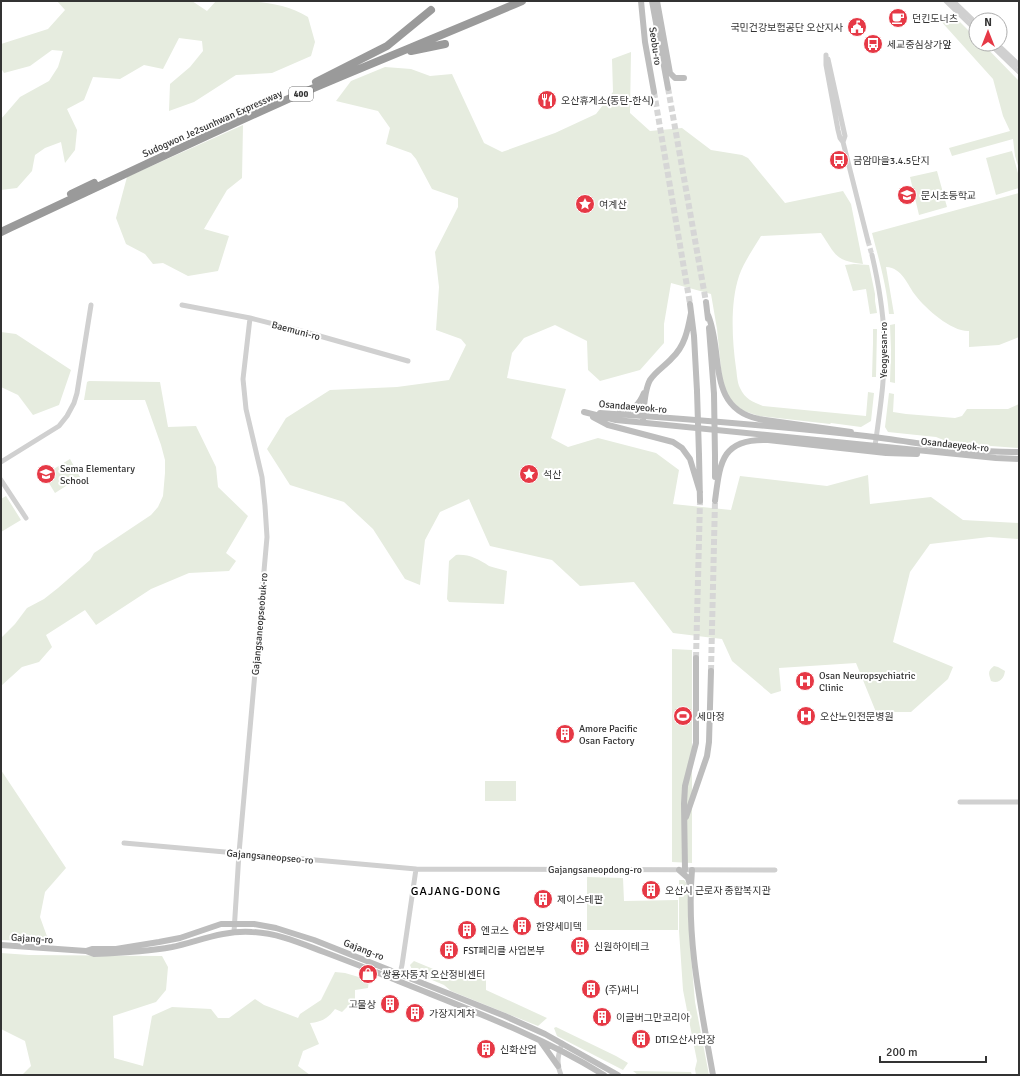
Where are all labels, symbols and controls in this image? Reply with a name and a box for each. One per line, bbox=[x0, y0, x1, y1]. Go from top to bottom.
cafe icon: 던킨도너츠 bbox=[887, 7, 909, 29]
north arrow bbox=[968, 12, 1008, 52]
place label: 던킨도너츠 bbox=[912, 13, 958, 25]
public building icon: 국민건강보험공단 오산지사 bbox=[846, 16, 868, 38]
text: N bbox=[984, 16, 992, 29]
place label: 국민건강보험공단 오산지사 bbox=[730, 22, 844, 34]
street label: Seobu-ro bbox=[646, 26, 664, 66]
bus stop icon: 세교중심상가앞 bbox=[862, 33, 884, 55]
place label: 세교중심상가앞 bbox=[887, 39, 951, 51]
street label: Sudogwon Je2sunhwan Expressway bbox=[141, 87, 284, 160]
road number: 400 bbox=[289, 87, 313, 101]
restaurant icon: 오산휴게소(동탄-한식) bbox=[536, 89, 558, 111]
place label: 오산휴게소(동탄-한식) bbox=[561, 95, 654, 107]
bus stop icon: 금암마을3.4.5단지 bbox=[828, 149, 850, 171]
place label: 금암마을3.4.5단지 bbox=[853, 155, 930, 167]
school or university icon: 문시초등학교 bbox=[896, 184, 918, 206]
place label: 문시초등학교 bbox=[921, 190, 976, 202]
place icon: 여계산 bbox=[574, 193, 596, 215]
place label: 여계산 bbox=[599, 199, 627, 211]
street label: Baemuni-ro bbox=[270, 319, 321, 343]
street label: Yeogyesan-ro bbox=[878, 322, 890, 378]
street label: Osandaeyeok-ro bbox=[598, 398, 668, 416]
street label: Osandaeyeok-ro bbox=[920, 435, 990, 455]
school or university icon: Sema Elementary School bbox=[35, 463, 57, 485]
place label: Sema Elementary School bbox=[60, 463, 135, 487]
place icon: 석산 bbox=[518, 463, 540, 485]
place label: 석산 bbox=[543, 469, 561, 481]
street label: Gajangsaneopseobuk-ro bbox=[250, 572, 270, 676]
hospital icon: Osan Neuropsychiatric Clinic bbox=[794, 670, 816, 692]
place label: Osan Neuropsychiatric Clinic bbox=[819, 670, 916, 694]
sports icon: 세마정 bbox=[672, 705, 694, 727]
hospital icon: 오산노인전문병원 bbox=[795, 705, 817, 727]
place label: 세마정 bbox=[697, 711, 725, 723]
place label: 오산노인전문병원 bbox=[820, 711, 894, 723]
building icon: Amore Pacific Osan Factory bbox=[554, 723, 576, 745]
place label: Amore Pacific Osan Factory bbox=[579, 723, 638, 747]
street label: Gajangsaneopseo-ro bbox=[226, 847, 314, 867]
street label: Gajangsaneopdong-ro bbox=[548, 864, 642, 876]
building icon: 오산시 근로자 종합복지관 bbox=[640, 879, 662, 901]
district label: GAJANG-DONG bbox=[411, 884, 501, 899]
place label: 오산시 근로자 종합복지관 bbox=[665, 885, 771, 897]
building icon: 제이스테판 bbox=[532, 888, 554, 910]
place label: 제이스테판 bbox=[557, 894, 604, 906]
building icon: 한양세미텍 bbox=[511, 915, 533, 937]
building icon: 엔코스 bbox=[456, 919, 478, 941]
place label: 한양세미텍 bbox=[536, 921, 582, 933]
place label: 엔코스 bbox=[481, 925, 509, 937]
street label: Gajang-ro bbox=[10, 932, 53, 946]
building icon: 신원하이테크 bbox=[569, 935, 591, 957]
street label: Gajang-ro bbox=[342, 937, 386, 963]
building icon: FST페리클 사업본부 bbox=[438, 939, 460, 961]
place label: 신원하이테크 bbox=[594, 941, 649, 953]
place label: FST페리클 사업본부 bbox=[463, 945, 545, 957]
shop icon: 쌍용자동차 오산정비센터 bbox=[357, 963, 379, 985]
place label: 쌍용자동차 오산정비센터 bbox=[382, 969, 485, 981]
building icon: (주)써니 bbox=[580, 978, 602, 1000]
place label: (주)써니 bbox=[605, 984, 639, 996]
building icon: 고물상 bbox=[379, 993, 401, 1015]
place label: 고물상 bbox=[348, 999, 376, 1011]
building icon: 가장지게차 bbox=[404, 1002, 426, 1024]
building icon: 이글버그만코리아 bbox=[591, 1006, 613, 1028]
place label: 가장지게차 bbox=[429, 1008, 476, 1020]
place label: 이글버그만코리아 bbox=[616, 1012, 690, 1024]
building icon: DTI오산사업장 bbox=[630, 1028, 652, 1050]
place label: DTI오산사업장 bbox=[655, 1034, 715, 1046]
building icon: 신화산업 bbox=[475, 1038, 497, 1060]
scale bar bbox=[880, 1038, 986, 1064]
place label: 신화산업 bbox=[500, 1044, 537, 1056]
text: 200 m bbox=[886, 1045, 918, 1060]

